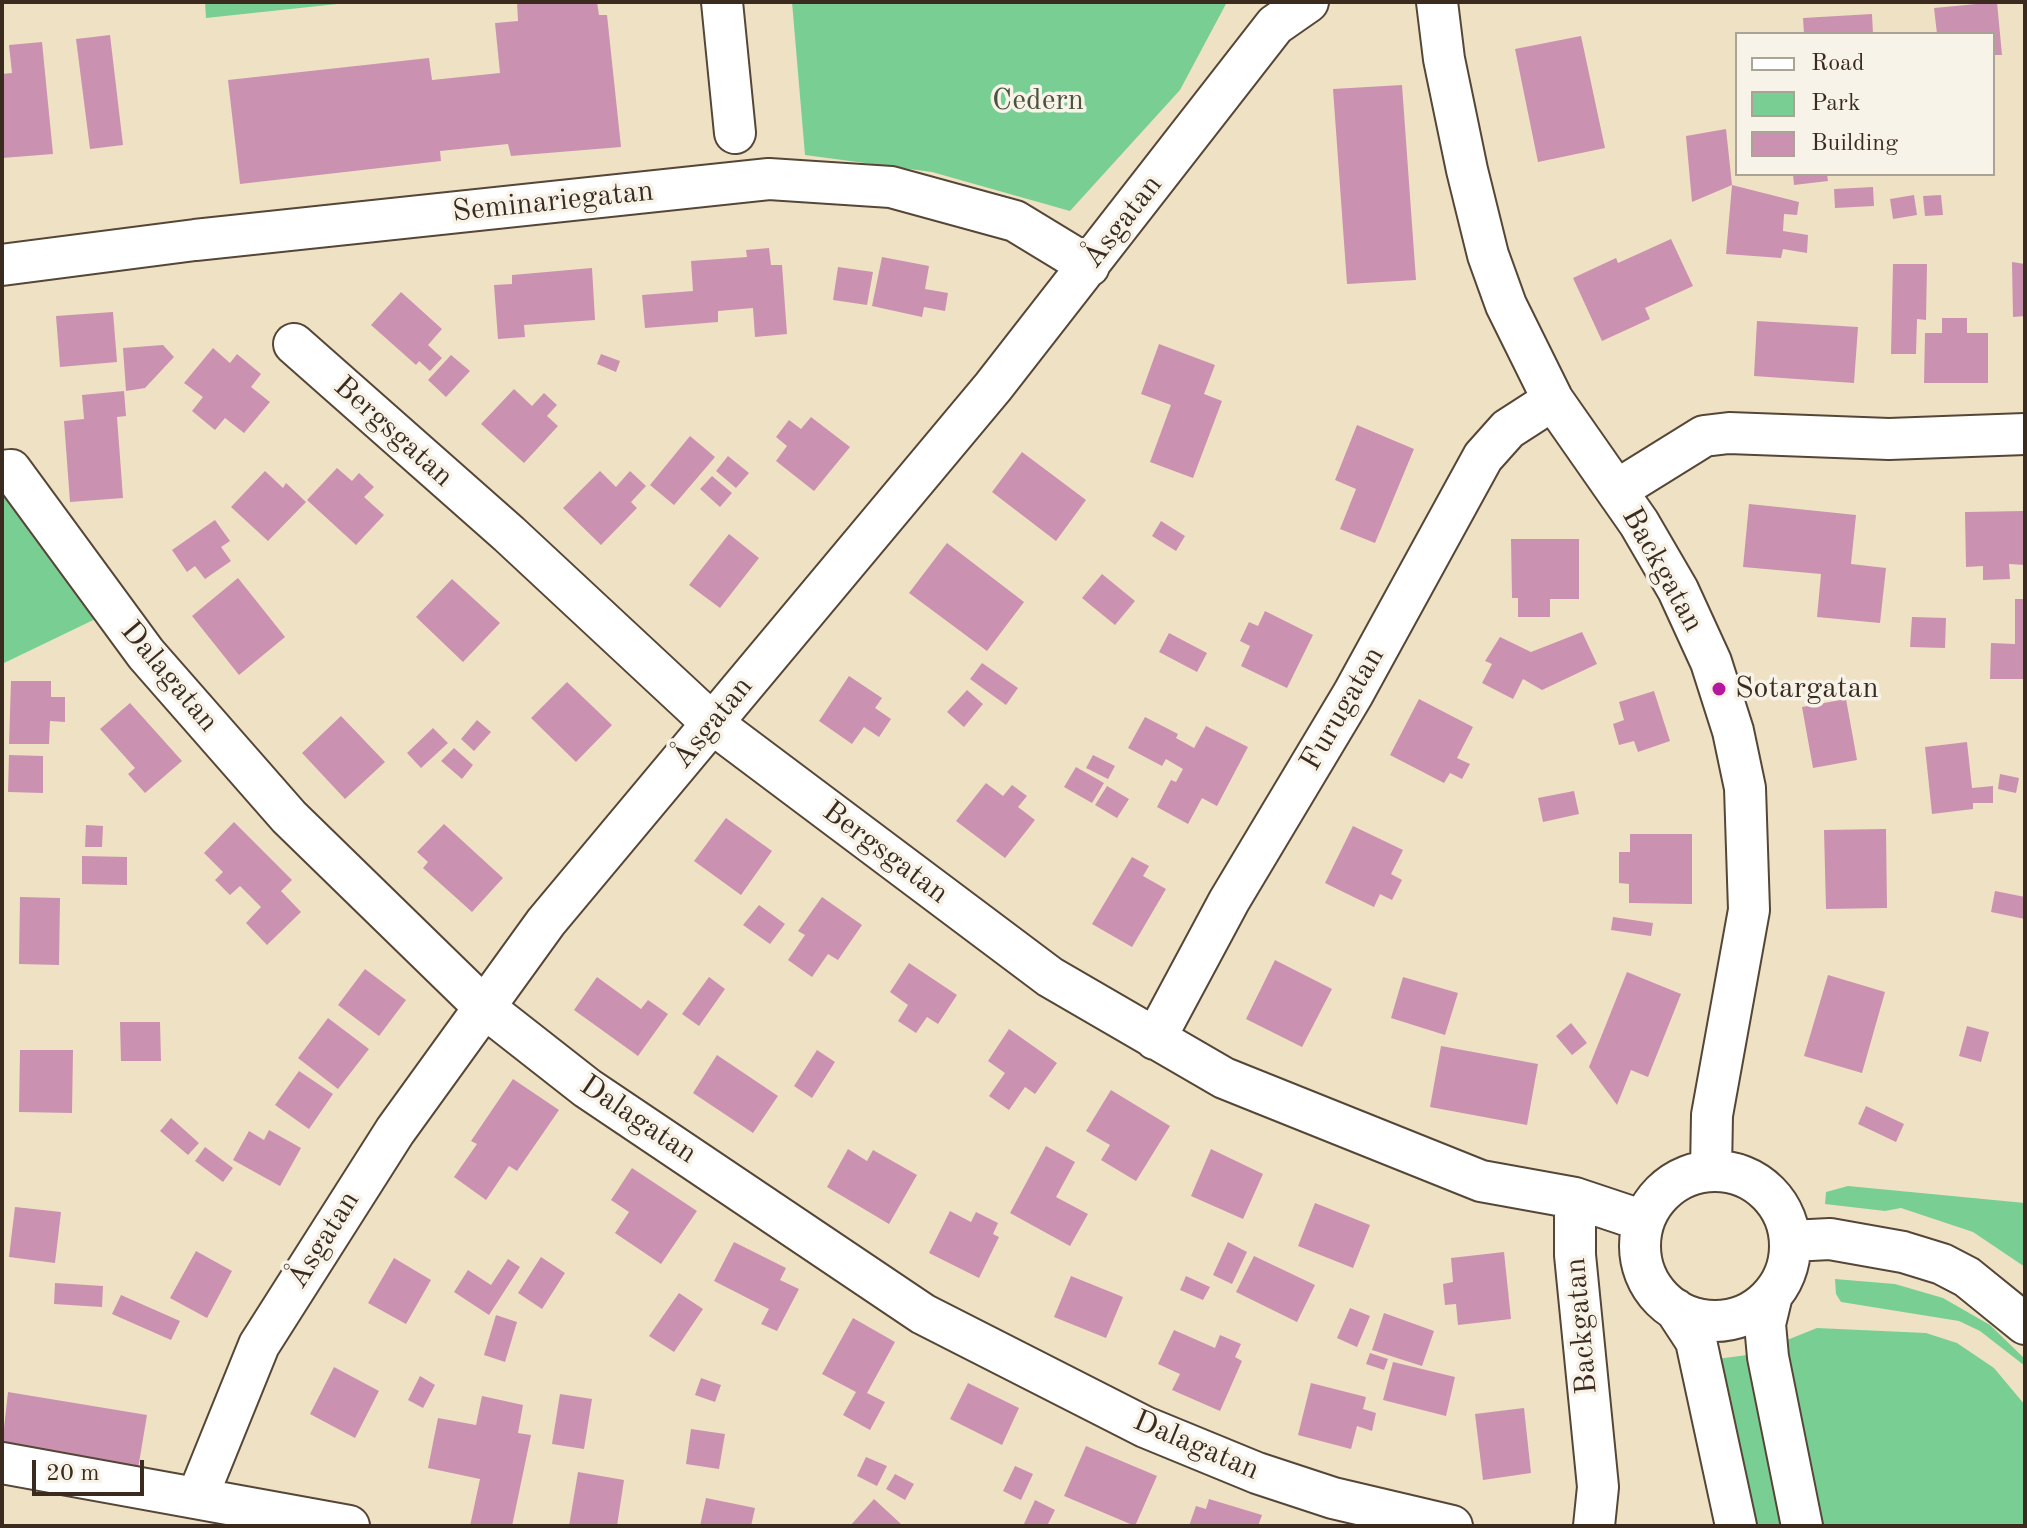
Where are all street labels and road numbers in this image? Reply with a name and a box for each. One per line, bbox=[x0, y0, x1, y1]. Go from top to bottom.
street label: Åsgatan bbox=[1075, 168, 1171, 276]
street label: Seminariegatan bbox=[451, 174, 655, 230]
street label: Bergsgatan bbox=[326, 369, 460, 495]
street label: Backgatan bbox=[1613, 501, 1711, 639]
street label: Dalagatan bbox=[112, 614, 226, 740]
street label: Furugatan bbox=[1293, 641, 1393, 777]
street label: Åsgatan bbox=[665, 670, 761, 776]
street label: Bergsgatan bbox=[815, 794, 955, 912]
street label: Dalagatan bbox=[573, 1068, 703, 1172]
street label: Åsgatan bbox=[280, 1184, 368, 1296]
street label: Backgatan bbox=[1558, 1256, 1606, 1396]
street label: Dalagatan bbox=[1127, 1403, 1265, 1489]

